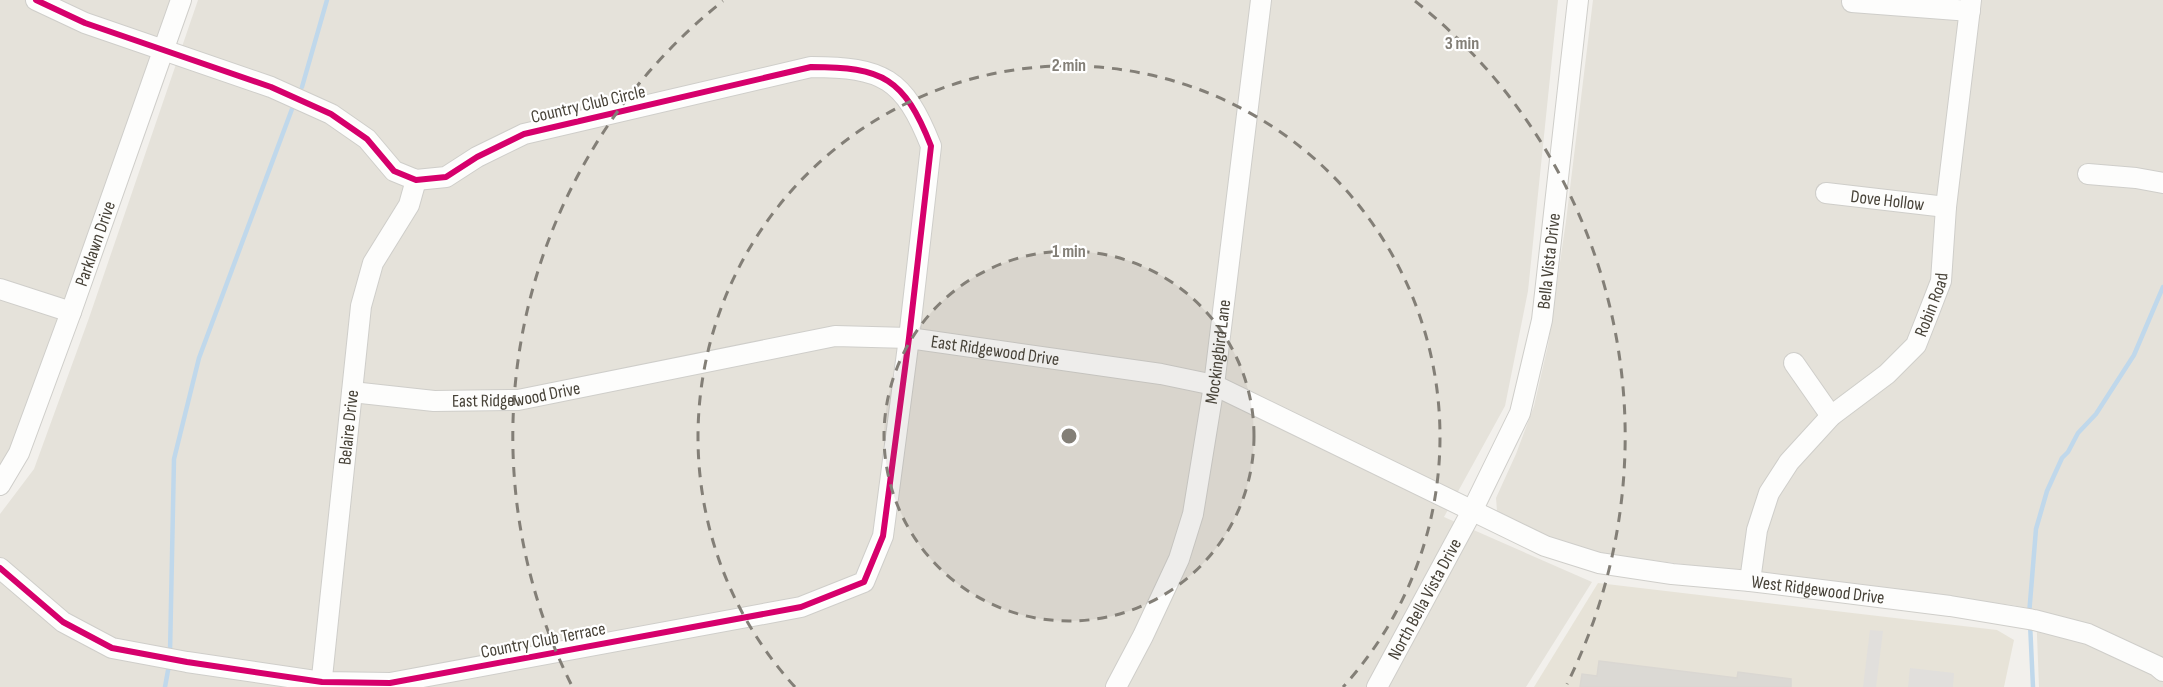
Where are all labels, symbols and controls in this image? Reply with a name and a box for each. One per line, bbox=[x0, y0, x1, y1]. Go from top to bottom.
text: 3 min bbox=[1445, 33, 1479, 54]
text: 2 min bbox=[1052, 55, 1086, 76]
street label: Country Club Circle bbox=[529, 81, 647, 128]
street label: Dove Hollow bbox=[1850, 186, 1925, 215]
street label: Parklawn Drive bbox=[71, 198, 120, 289]
street label: Bella Vista Drive bbox=[1533, 212, 1565, 310]
text: 1 min bbox=[1052, 241, 1086, 262]
street label: Robin Road bbox=[1910, 272, 1953, 340]
street label: Mockingbird Lane bbox=[1201, 298, 1235, 406]
street label: East Ridgewood Drive bbox=[930, 331, 1061, 370]
street label: East Ridgewood Drive bbox=[452, 378, 582, 412]
street label: Belaire Drive bbox=[334, 389, 363, 466]
centre of rings bbox=[1059, 426, 1079, 446]
street label: North Bella Vista Drive bbox=[1384, 535, 1466, 663]
street label: West Ridgewood Drive bbox=[1750, 571, 1886, 609]
street label: Country Club Terrace bbox=[479, 618, 607, 663]

